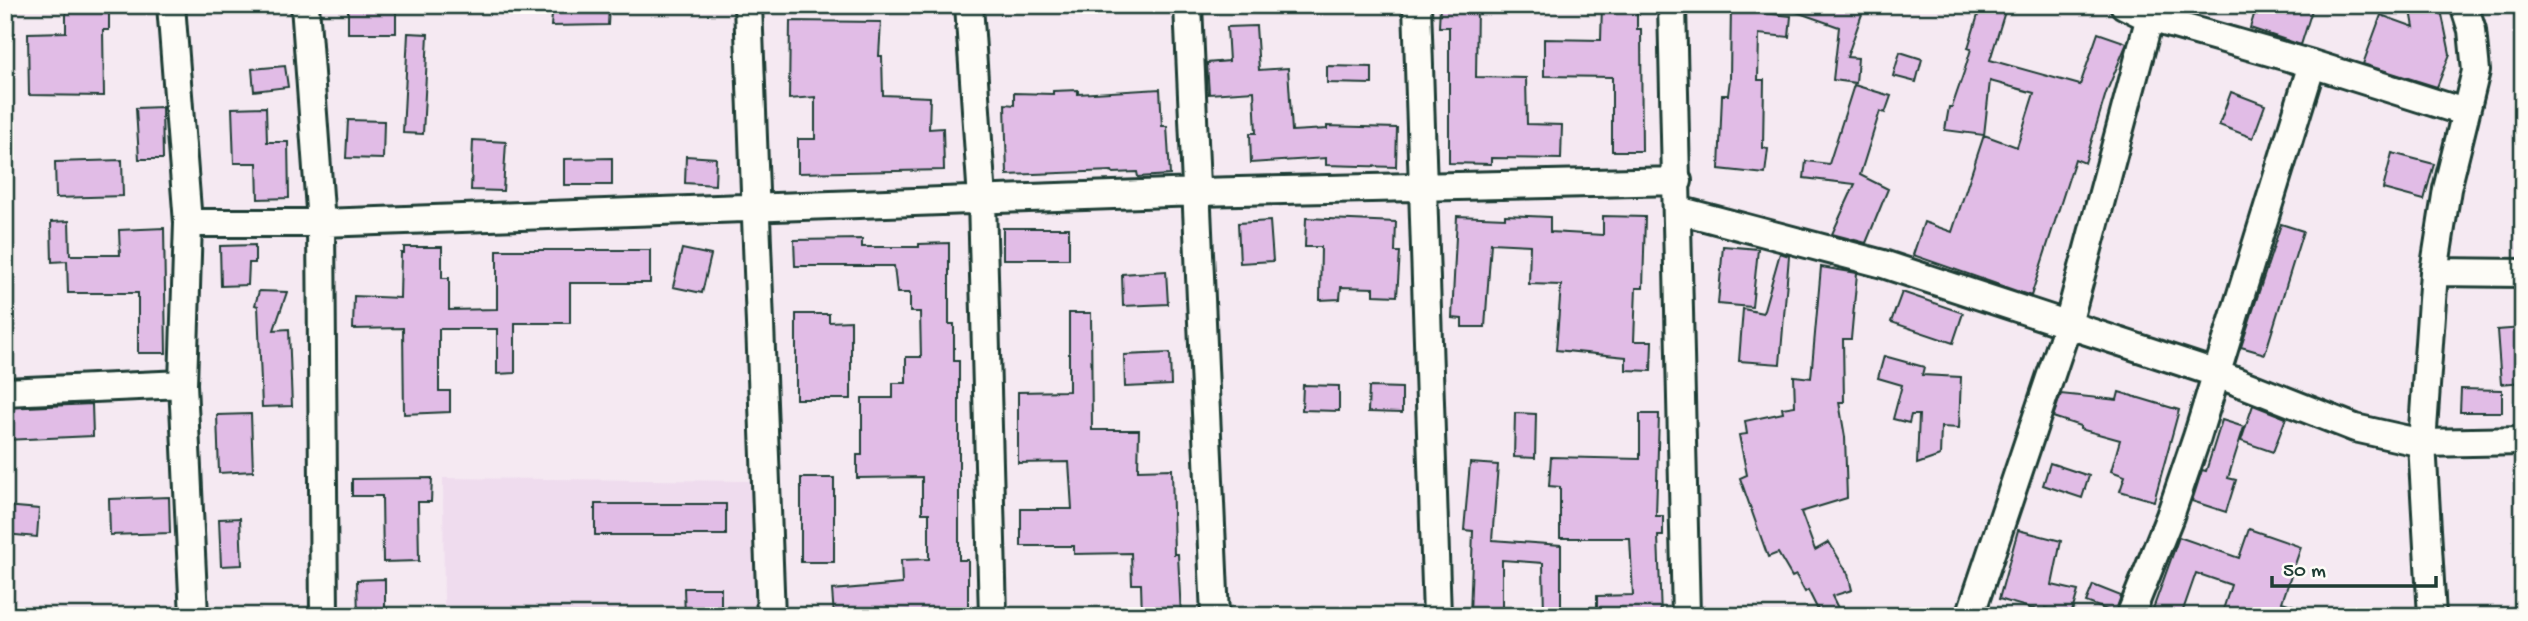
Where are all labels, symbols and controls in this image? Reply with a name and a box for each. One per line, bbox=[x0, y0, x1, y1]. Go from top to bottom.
scale bar bbox=[2272, 544, 2437, 588]
text: 50 m bbox=[2283, 560, 2326, 585]

